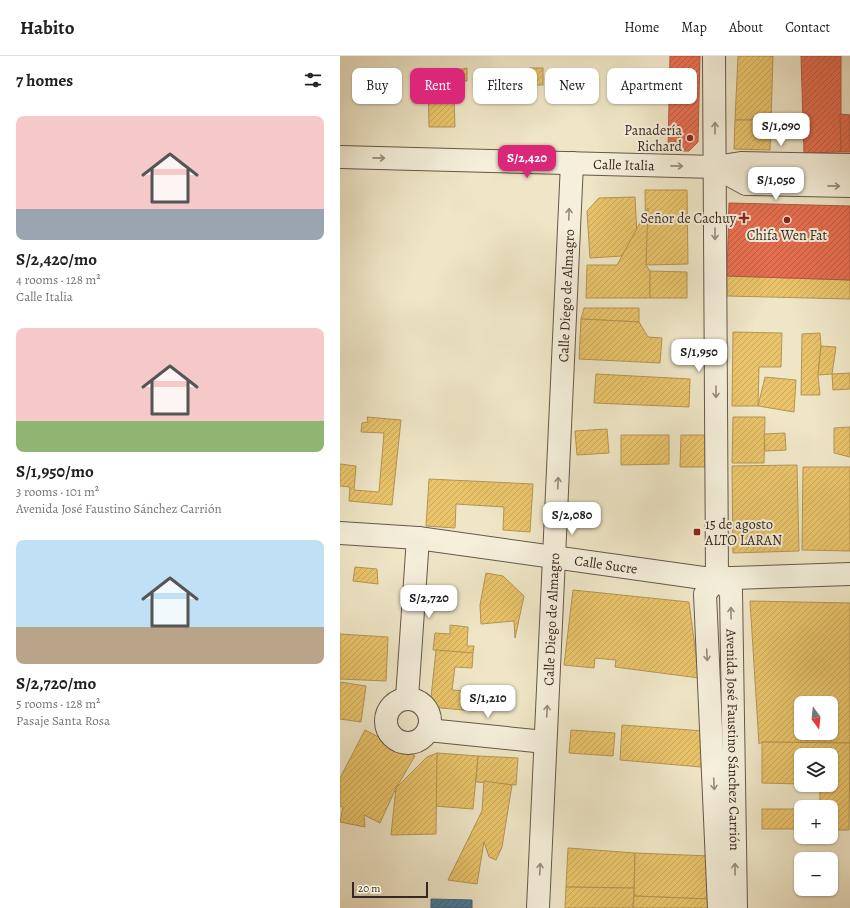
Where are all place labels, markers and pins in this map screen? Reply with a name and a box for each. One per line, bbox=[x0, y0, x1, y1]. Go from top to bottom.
pin: S/1,090 bbox=[744, 113, 818, 147]
place label: Panadería Richard bbox=[624, 121, 682, 156]
marker: Panadería Richard bbox=[685, 133, 695, 143]
pin: S/2,420 bbox=[490, 145, 564, 179]
pin: S/1,050 bbox=[739, 167, 813, 201]
place label: Señor de Cachuy bbox=[641, 209, 737, 228]
marker: Señor de Cachuy bbox=[739, 213, 749, 223]
marker: Chifa Wen Fat bbox=[782, 215, 792, 225]
place label: Chifa Wen Fat bbox=[747, 226, 828, 245]
pin: S/1,950 bbox=[662, 339, 736, 373]
pin: S/2,080 bbox=[535, 502, 609, 536]
place label: 15 de agosto ALTO LARAN bbox=[704, 515, 782, 550]
marker: 15 de agosto ALTO LARAN bbox=[692, 527, 702, 537]
pin: S/2,720 bbox=[392, 585, 466, 619]
pin: S/1,210 bbox=[451, 685, 525, 719]

